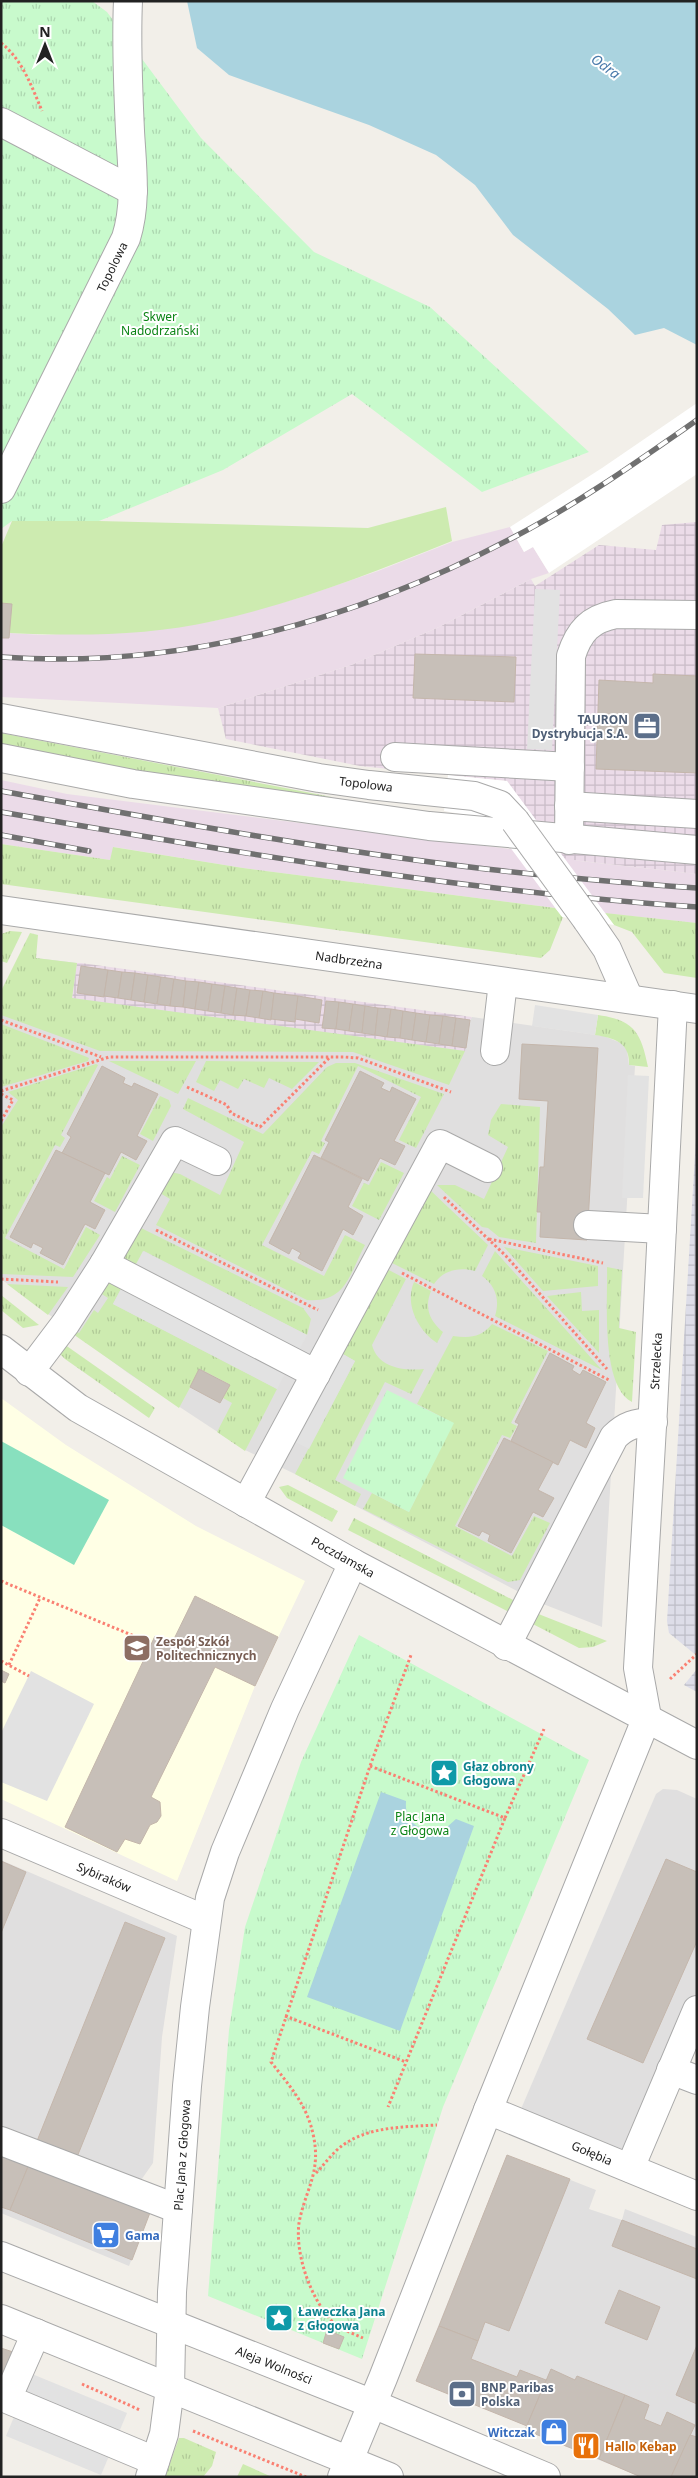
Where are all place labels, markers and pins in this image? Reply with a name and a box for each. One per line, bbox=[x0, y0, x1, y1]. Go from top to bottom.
place label: TAURON Dystrybucja S.A. bbox=[532, 711, 628, 742]
office icon: TAURON Dystrybucja S.A. bbox=[632, 711, 662, 741]
school or university icon: Zespół Szkół Politechnicznych bbox=[122, 1633, 152, 1663]
place label: Zespół Szkół Politechnicznych bbox=[156, 1633, 257, 1664]
place icon: Głaz obrony Głogowa bbox=[429, 1758, 459, 1788]
place label: Głaz obrony Głogowa bbox=[463, 1758, 534, 1789]
supermarket icon: Gama bbox=[91, 2220, 121, 2250]
place label: Gama bbox=[125, 2227, 160, 2244]
place icon: Ławeczka Jana z Głogowa bbox=[264, 2303, 294, 2333]
place label: Ławeczka Jana z Głogowa bbox=[298, 2303, 385, 2334]
bank icon: BNP Paribas Polska bbox=[447, 2379, 477, 2409]
place label: BNP Paribas Polska bbox=[481, 2379, 554, 2410]
shop icon: Witczak bbox=[539, 2417, 569, 2447]
place label: Witczak bbox=[488, 2424, 536, 2441]
restaurant icon: Hallo Kebap bbox=[571, 2431, 601, 2461]
place label: Hallo Kebap bbox=[605, 2438, 677, 2455]

